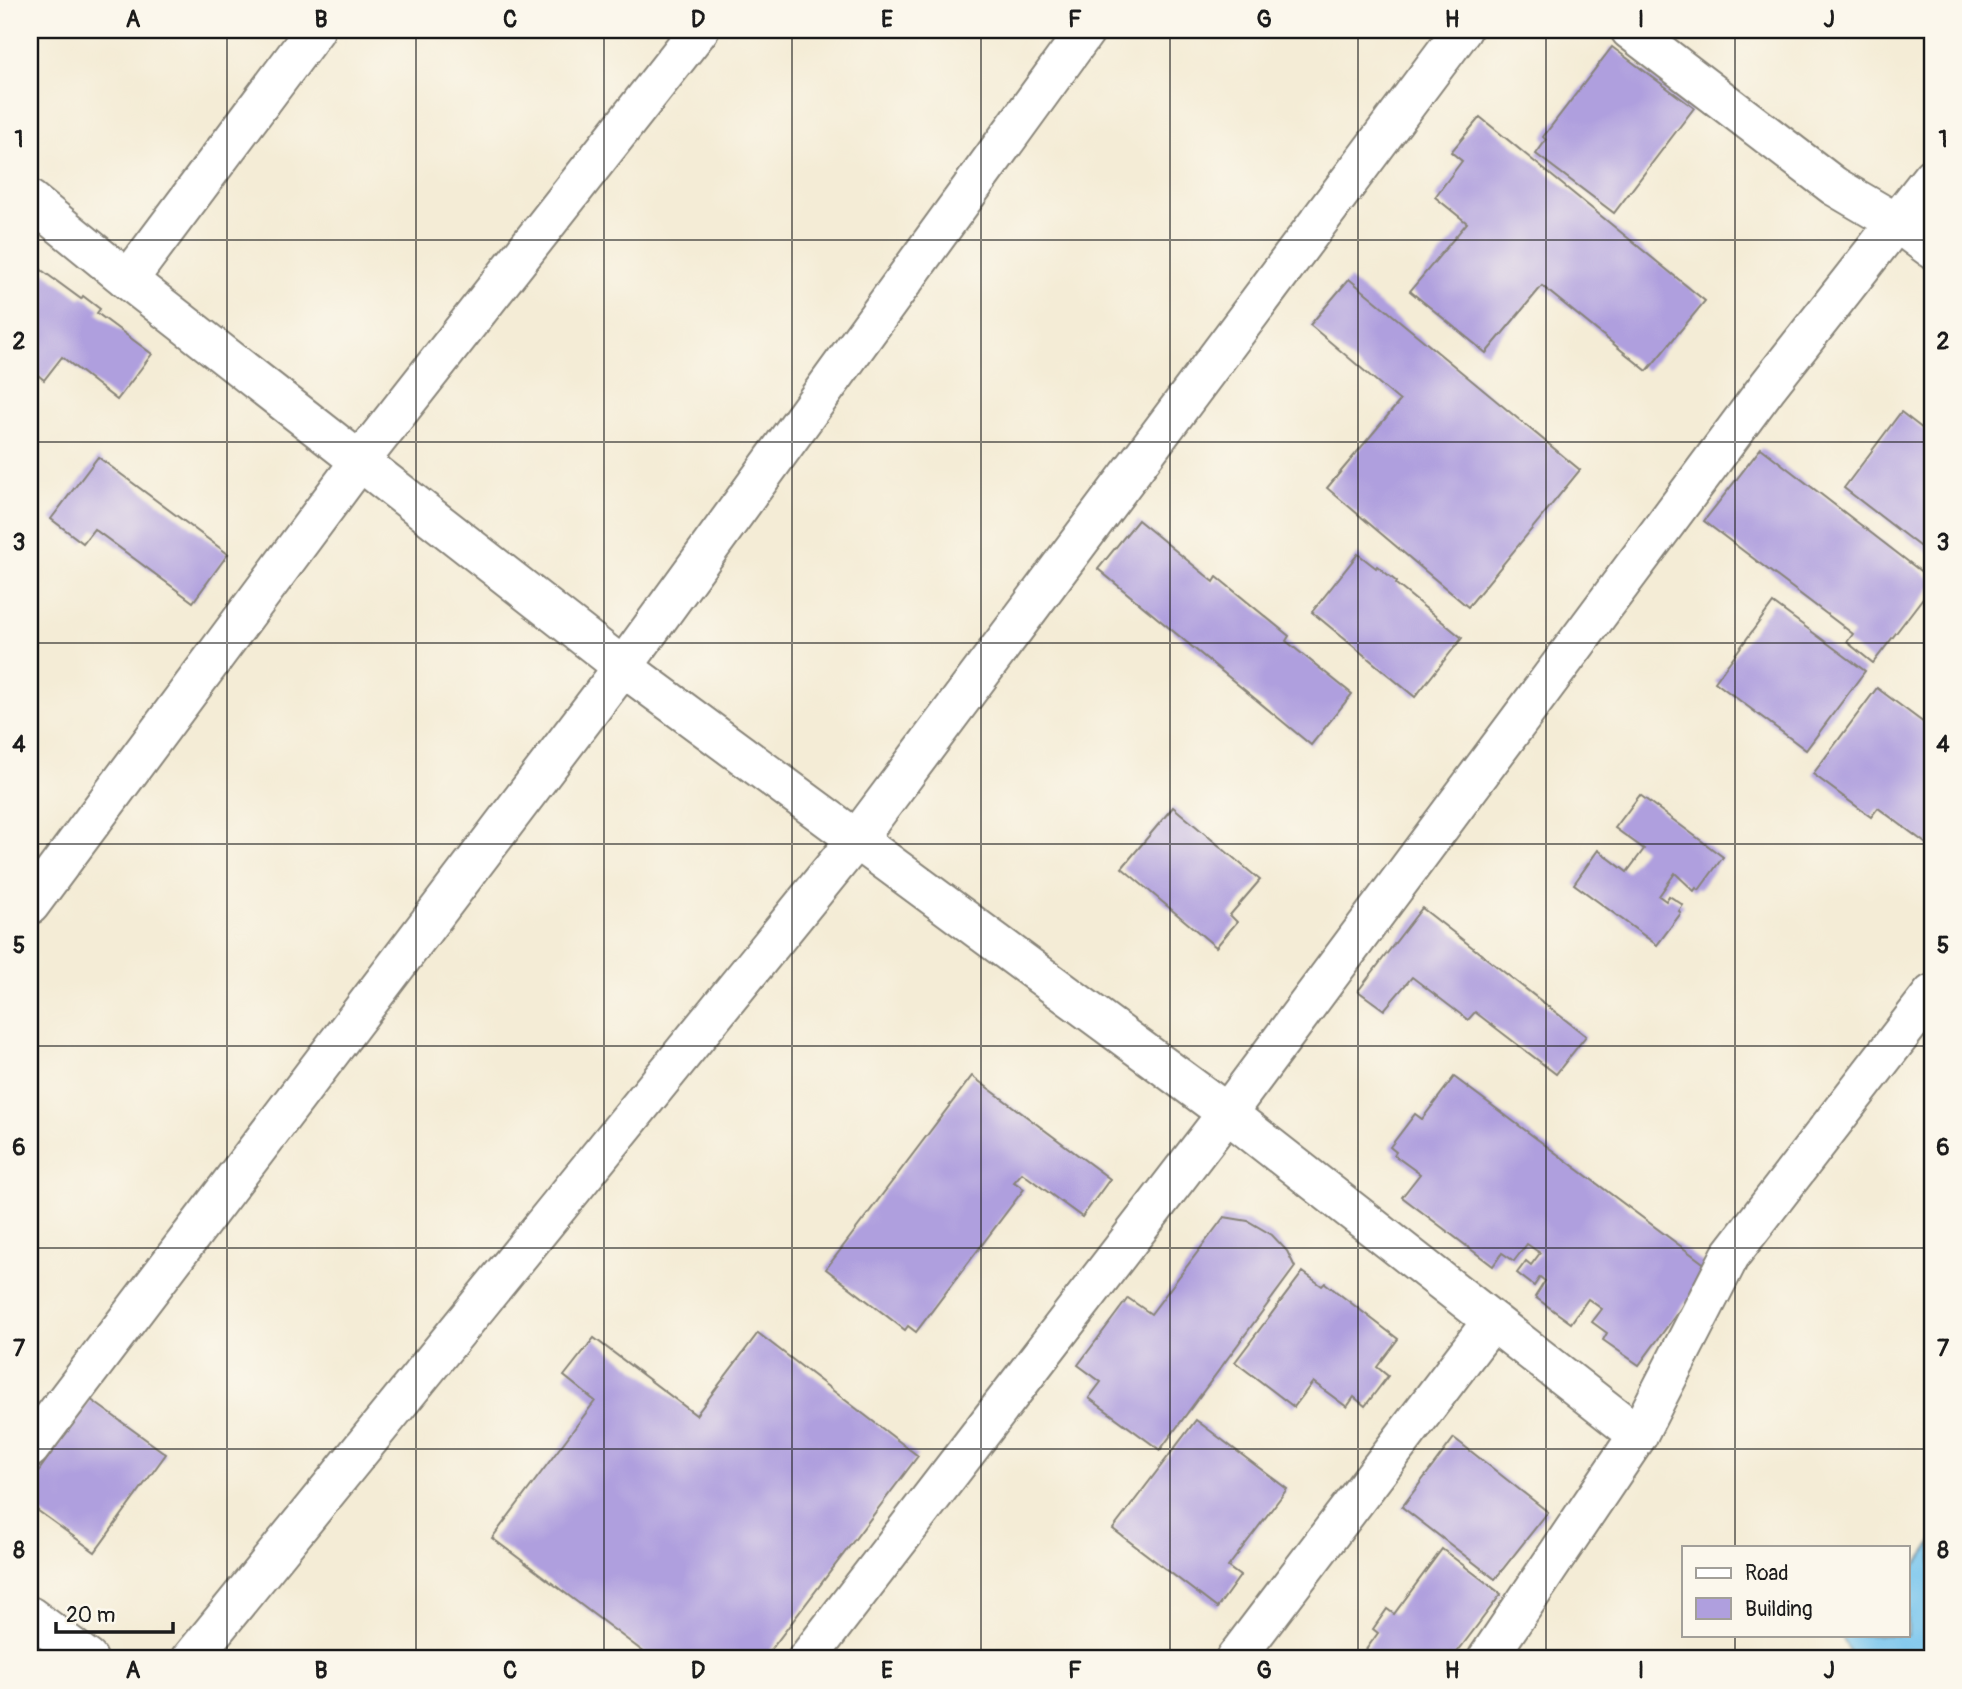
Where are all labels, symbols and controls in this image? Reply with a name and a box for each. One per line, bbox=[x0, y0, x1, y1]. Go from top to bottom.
text: A bbox=[126, 5, 141, 34]
text: B bbox=[314, 5, 328, 34]
text: C bbox=[503, 5, 517, 34]
text: D bbox=[691, 5, 705, 34]
text: E bbox=[881, 5, 893, 34]
text: F bbox=[1068, 5, 1082, 34]
text: G bbox=[1256, 5, 1272, 34]
text: H bbox=[1445, 5, 1459, 34]
text: I bbox=[1638, 5, 1644, 34]
text: J bbox=[1823, 5, 1835, 34]
text: 1 bbox=[15, 125, 24, 154]
text: 1 bbox=[1939, 125, 1948, 154]
text: 2 bbox=[13, 327, 26, 356]
text: 2 bbox=[1937, 327, 1950, 356]
text: 3 bbox=[13, 528, 25, 557]
text: 3 bbox=[1937, 528, 1949, 557]
text: 4 bbox=[12, 730, 26, 759]
text: 4 bbox=[1936, 730, 1950, 759]
text: 5 bbox=[13, 931, 25, 960]
text: 5 bbox=[1937, 931, 1949, 960]
text: 6 bbox=[12, 1133, 26, 1162]
text: 6 bbox=[1936, 1133, 1950, 1162]
text: 7 bbox=[13, 1334, 26, 1363]
text: 7 bbox=[1937, 1334, 1950, 1363]
text: 8 bbox=[13, 1536, 25, 1565]
text: 8 bbox=[1937, 1536, 1949, 1565]
legend bbox=[1682, 1546, 1910, 1636]
text: Road bbox=[1745, 1560, 1789, 1587]
scale bar bbox=[56, 1591, 173, 1635]
text: Building bbox=[1745, 1596, 1812, 1623]
text: 20 m bbox=[66, 1602, 115, 1629]
text: A bbox=[126, 1656, 141, 1685]
text: B bbox=[314, 1656, 328, 1685]
text: C bbox=[503, 1656, 517, 1685]
text: D bbox=[691, 1656, 705, 1685]
text: E bbox=[881, 1656, 893, 1685]
text: F bbox=[1068, 1656, 1082, 1685]
text: G bbox=[1256, 1656, 1272, 1685]
text: H bbox=[1445, 1656, 1459, 1685]
text: I bbox=[1638, 1656, 1644, 1685]
text: J bbox=[1823, 1656, 1835, 1685]

